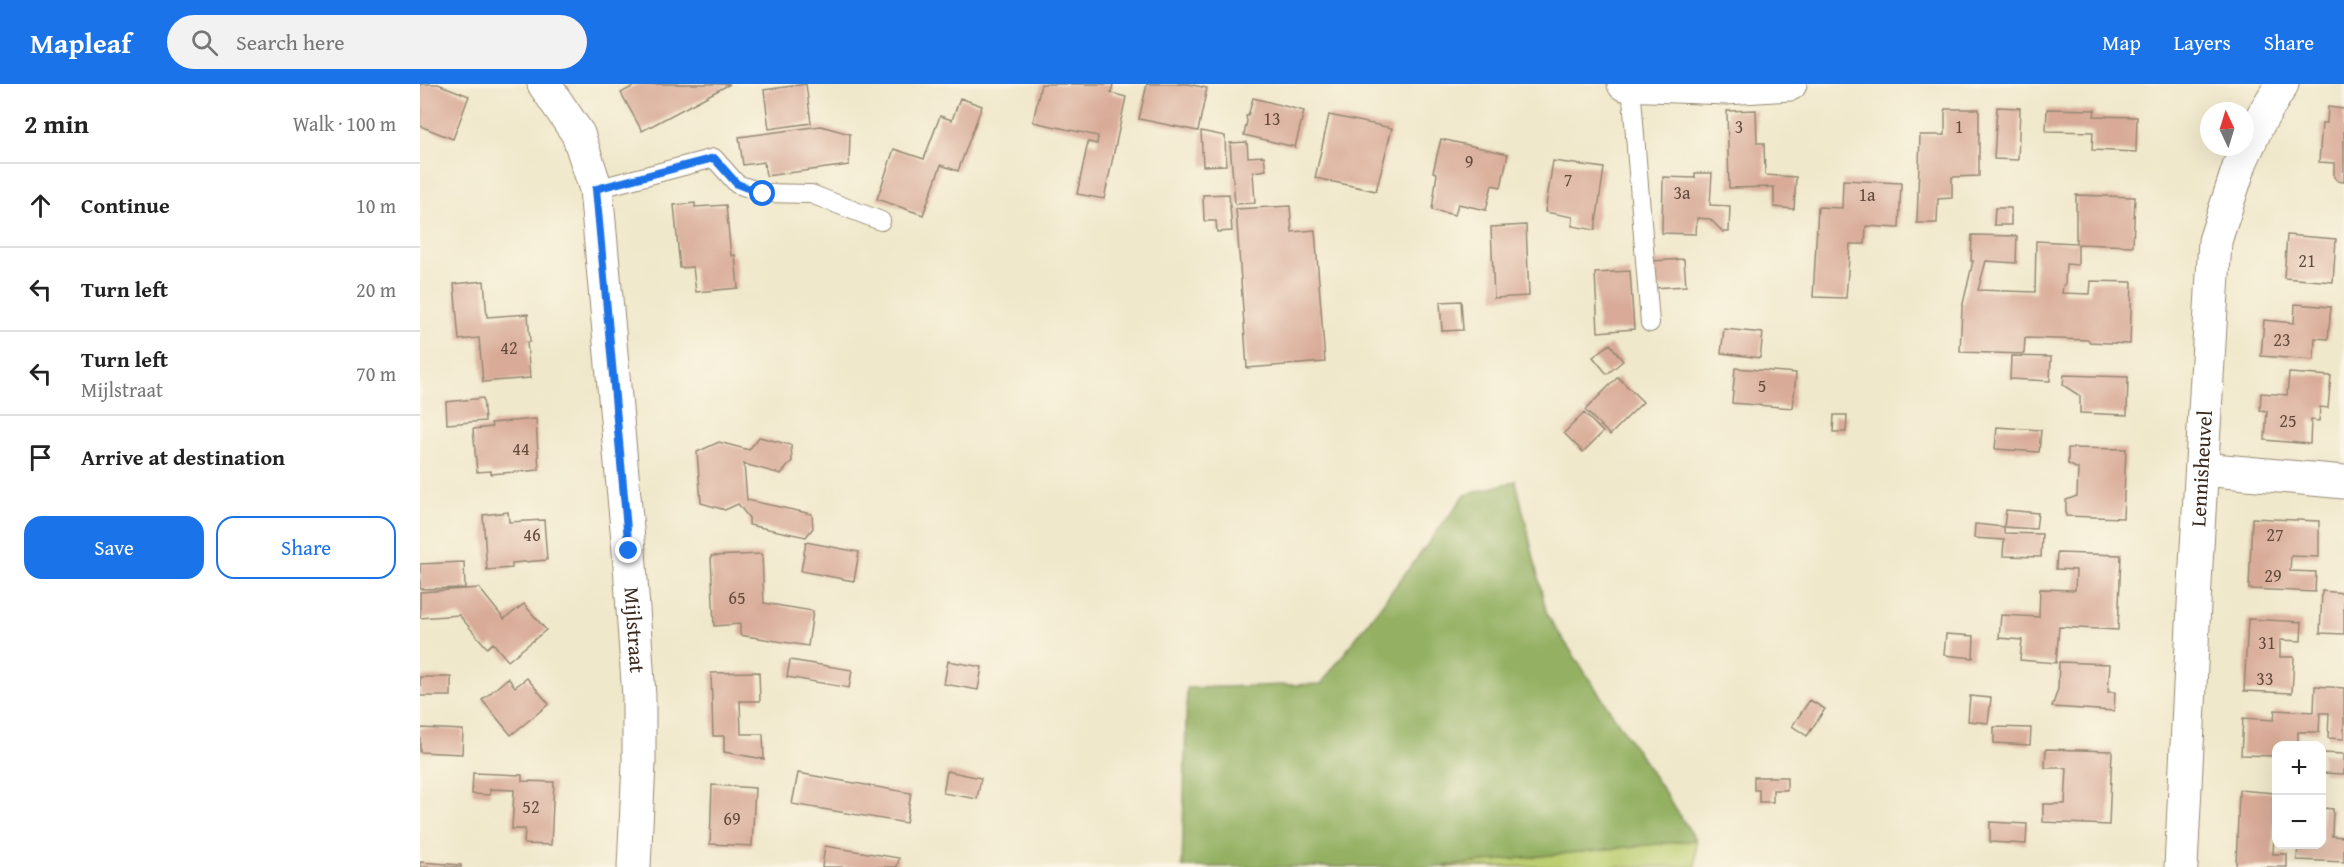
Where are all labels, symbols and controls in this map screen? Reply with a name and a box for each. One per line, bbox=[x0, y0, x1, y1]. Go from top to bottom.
search box bbox=[167, 15, 587, 69]
text: Mapleaf bbox=[30, 22, 131, 63]
icon: search bbox=[188, 26, 221, 59]
text: Search here bbox=[236, 26, 345, 58]
text: Map bbox=[2102, 27, 2141, 58]
text: Layers bbox=[2174, 27, 2231, 58]
text: Share bbox=[2264, 27, 2314, 58]
north arrow bbox=[2200, 102, 2254, 156]
text: 2 min bbox=[24, 104, 89, 143]
house number: 13 bbox=[1263, 105, 1281, 132]
text: Walk · 100 m bbox=[293, 109, 396, 138]
house number: 3 bbox=[1735, 113, 1743, 140]
house number: 1 bbox=[1955, 113, 1963, 140]
house number: 9 bbox=[1465, 148, 1473, 175]
house number: 7 bbox=[1564, 166, 1572, 193]
house number: 3a bbox=[1673, 179, 1691, 206]
route start bbox=[749, 180, 775, 206]
house number: 1a bbox=[1858, 181, 1876, 208]
icon: ahead bbox=[24, 189, 57, 222]
text: Continue bbox=[81, 189, 170, 221]
text: 10 m bbox=[356, 191, 396, 220]
house number: 21 bbox=[2298, 247, 2316, 274]
icon: left bbox=[24, 273, 57, 306]
text: Turn left bbox=[81, 273, 168, 305]
text: 20 m bbox=[356, 275, 396, 304]
house number: 23 bbox=[2273, 326, 2291, 353]
house number: 42 bbox=[500, 334, 518, 361]
text: Turn left bbox=[81, 343, 168, 375]
icon: left bbox=[24, 357, 57, 390]
text: 70 m bbox=[356, 359, 396, 388]
house number: 5 bbox=[1758, 372, 1766, 399]
text: Mijlstraat bbox=[81, 375, 163, 404]
house number: 25 bbox=[2279, 407, 2297, 434]
street label: Lennisheuvel bbox=[2182, 409, 2220, 528]
house number: 44 bbox=[512, 435, 530, 462]
icon: arrive bbox=[24, 441, 57, 474]
text: Arrive at destination bbox=[81, 441, 285, 473]
button: Save bbox=[24, 516, 204, 579]
button: Share bbox=[216, 516, 396, 579]
house number: 46 bbox=[523, 521, 541, 548]
house number: 27 bbox=[2266, 521, 2284, 548]
route end bbox=[615, 537, 641, 563]
house number: 29 bbox=[2264, 562, 2282, 589]
house number: 65 bbox=[728, 584, 746, 611]
street label: Mijlstraat bbox=[616, 586, 653, 675]
house number: 31 bbox=[2258, 629, 2276, 656]
house number: 33 bbox=[2256, 665, 2274, 692]
map controls bbox=[2272, 741, 2326, 849]
button: + bbox=[2272, 741, 2326, 795]
house number: 52 bbox=[522, 793, 540, 820]
button: − bbox=[2272, 795, 2326, 849]
house number: 69 bbox=[723, 805, 741, 832]

